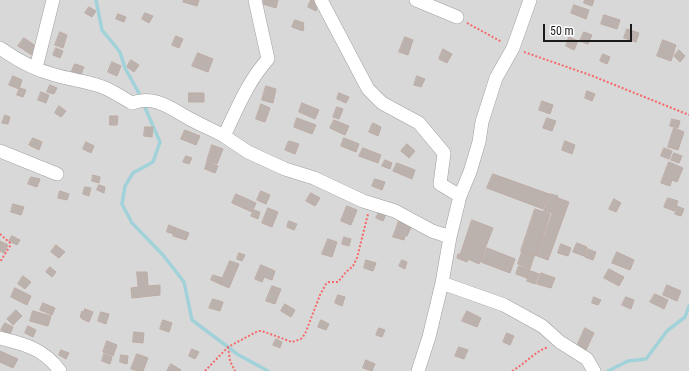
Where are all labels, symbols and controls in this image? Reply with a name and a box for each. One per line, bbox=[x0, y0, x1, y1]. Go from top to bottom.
scale bar bbox=[545, 16, 634, 42]
text: 50 m bbox=[550, 24, 574, 38]

